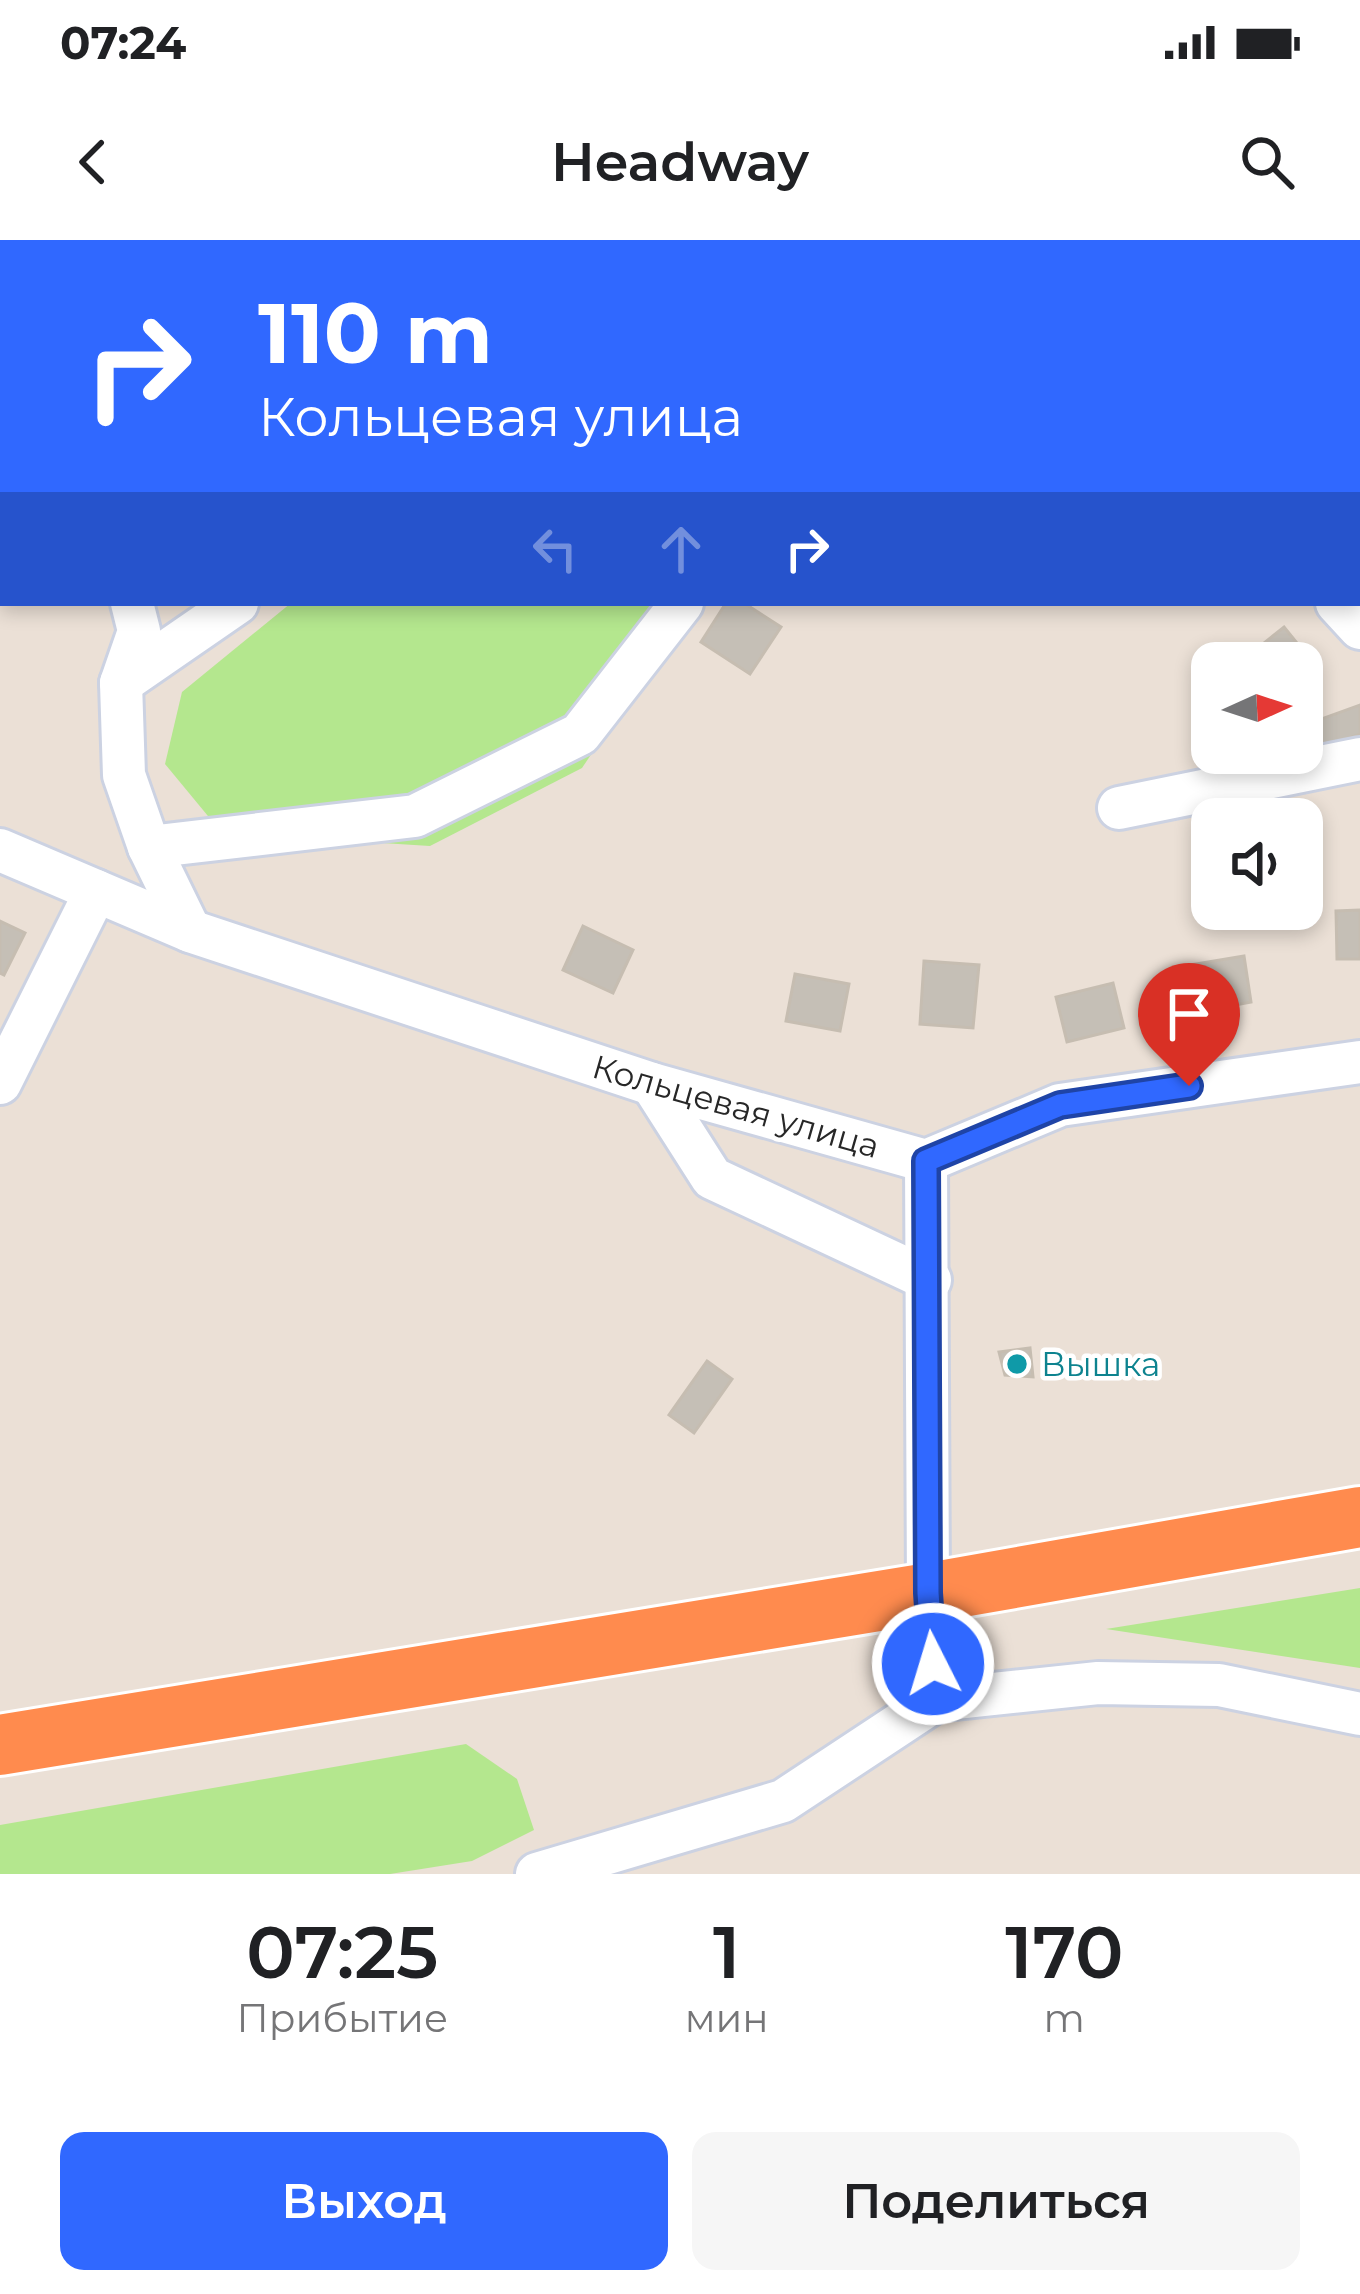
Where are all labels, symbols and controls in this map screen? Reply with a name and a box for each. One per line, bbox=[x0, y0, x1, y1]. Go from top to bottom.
text: 07:24 bbox=[60, 15, 186, 70]
icon: back bbox=[60, 129, 126, 195]
text: Headway bbox=[551, 129, 809, 195]
icon: search bbox=[1234, 129, 1300, 195]
text: 110 m bbox=[258, 282, 493, 384]
icon: right bbox=[60, 288, 216, 444]
text: Кольцевая улица bbox=[258, 384, 743, 450]
icon: left bbox=[522, 516, 588, 582]
icon: ahead bbox=[648, 516, 714, 582]
icon: right bbox=[774, 516, 840, 582]
north arrow bbox=[1191, 642, 1323, 774]
map controls bbox=[1191, 642, 1323, 930]
button: sound bbox=[1191, 798, 1323, 930]
pin bbox=[1138, 963, 1240, 1086]
icon: arrive bbox=[1156, 981, 1222, 1047]
street label: Кольцевая улица bbox=[588, 1046, 884, 1166]
place label: Вышка bbox=[1041, 1344, 1160, 1384]
marker: Вышка bbox=[1004, 1351, 1030, 1377]
position arrow bbox=[870, 1601, 996, 1727]
text: 07:25 bbox=[246, 1908, 438, 1996]
text: 1 bbox=[713, 1908, 740, 1996]
text: 170 bbox=[1005, 1908, 1123, 1996]
text: Прибытие bbox=[237, 1994, 448, 2042]
text: мин bbox=[685, 1994, 769, 2042]
text: m bbox=[1044, 1994, 1085, 2042]
button: Выход bbox=[60, 2132, 668, 2270]
button: Поделиться bbox=[692, 2132, 1300, 2270]

